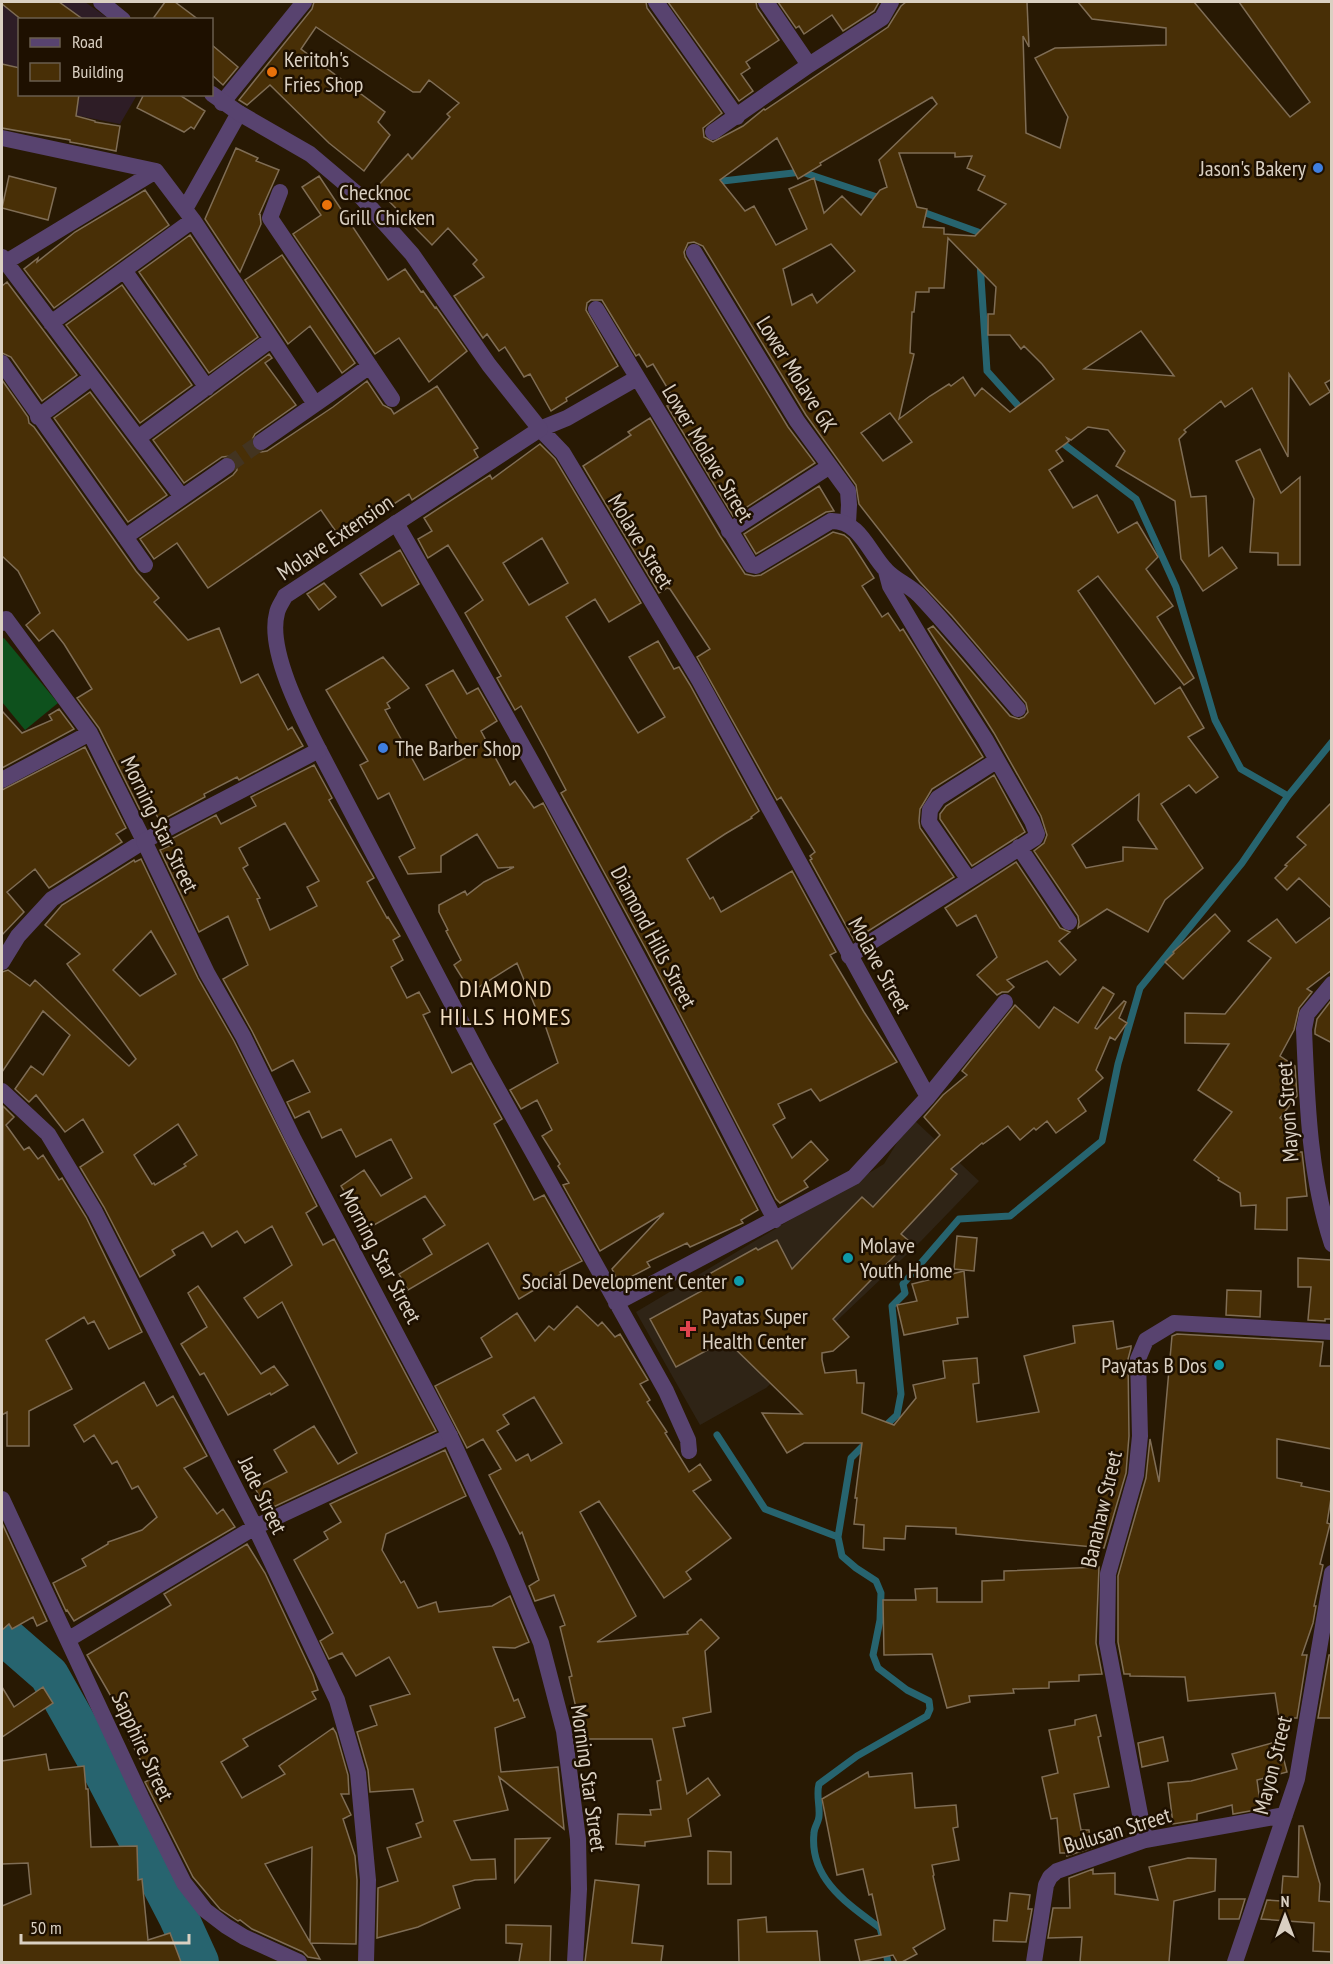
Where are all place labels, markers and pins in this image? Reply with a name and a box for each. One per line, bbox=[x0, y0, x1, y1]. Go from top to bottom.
place label: Keritoh's Fries Shop bbox=[284, 45, 363, 98]
marker: Keritoh's Fries Shop bbox=[265, 65, 279, 79]
place label: Jason's Bakery bbox=[1198, 154, 1307, 182]
marker: Jason's Bakery bbox=[1311, 161, 1325, 175]
place label: Checknoc Grill Chicken bbox=[339, 178, 435, 231]
marker: Checknoc Grill Chicken bbox=[320, 198, 334, 212]
place label: The Barber Shop bbox=[395, 734, 521, 762]
marker: The Barber Shop bbox=[376, 741, 390, 755]
place label: Molave Youth Home bbox=[860, 1231, 953, 1284]
marker: Molave Youth Home bbox=[841, 1251, 855, 1265]
place label: Social Development Center bbox=[522, 1267, 727, 1295]
marker: Social Development Center bbox=[732, 1274, 746, 1288]
place label: Payatas Super Health Center bbox=[702, 1302, 808, 1355]
marker: Payatas Super Health Center bbox=[679, 1320, 697, 1338]
place label: Payatas B Dos bbox=[1101, 1351, 1207, 1379]
marker: Payatas B Dos bbox=[1212, 1358, 1226, 1372]

